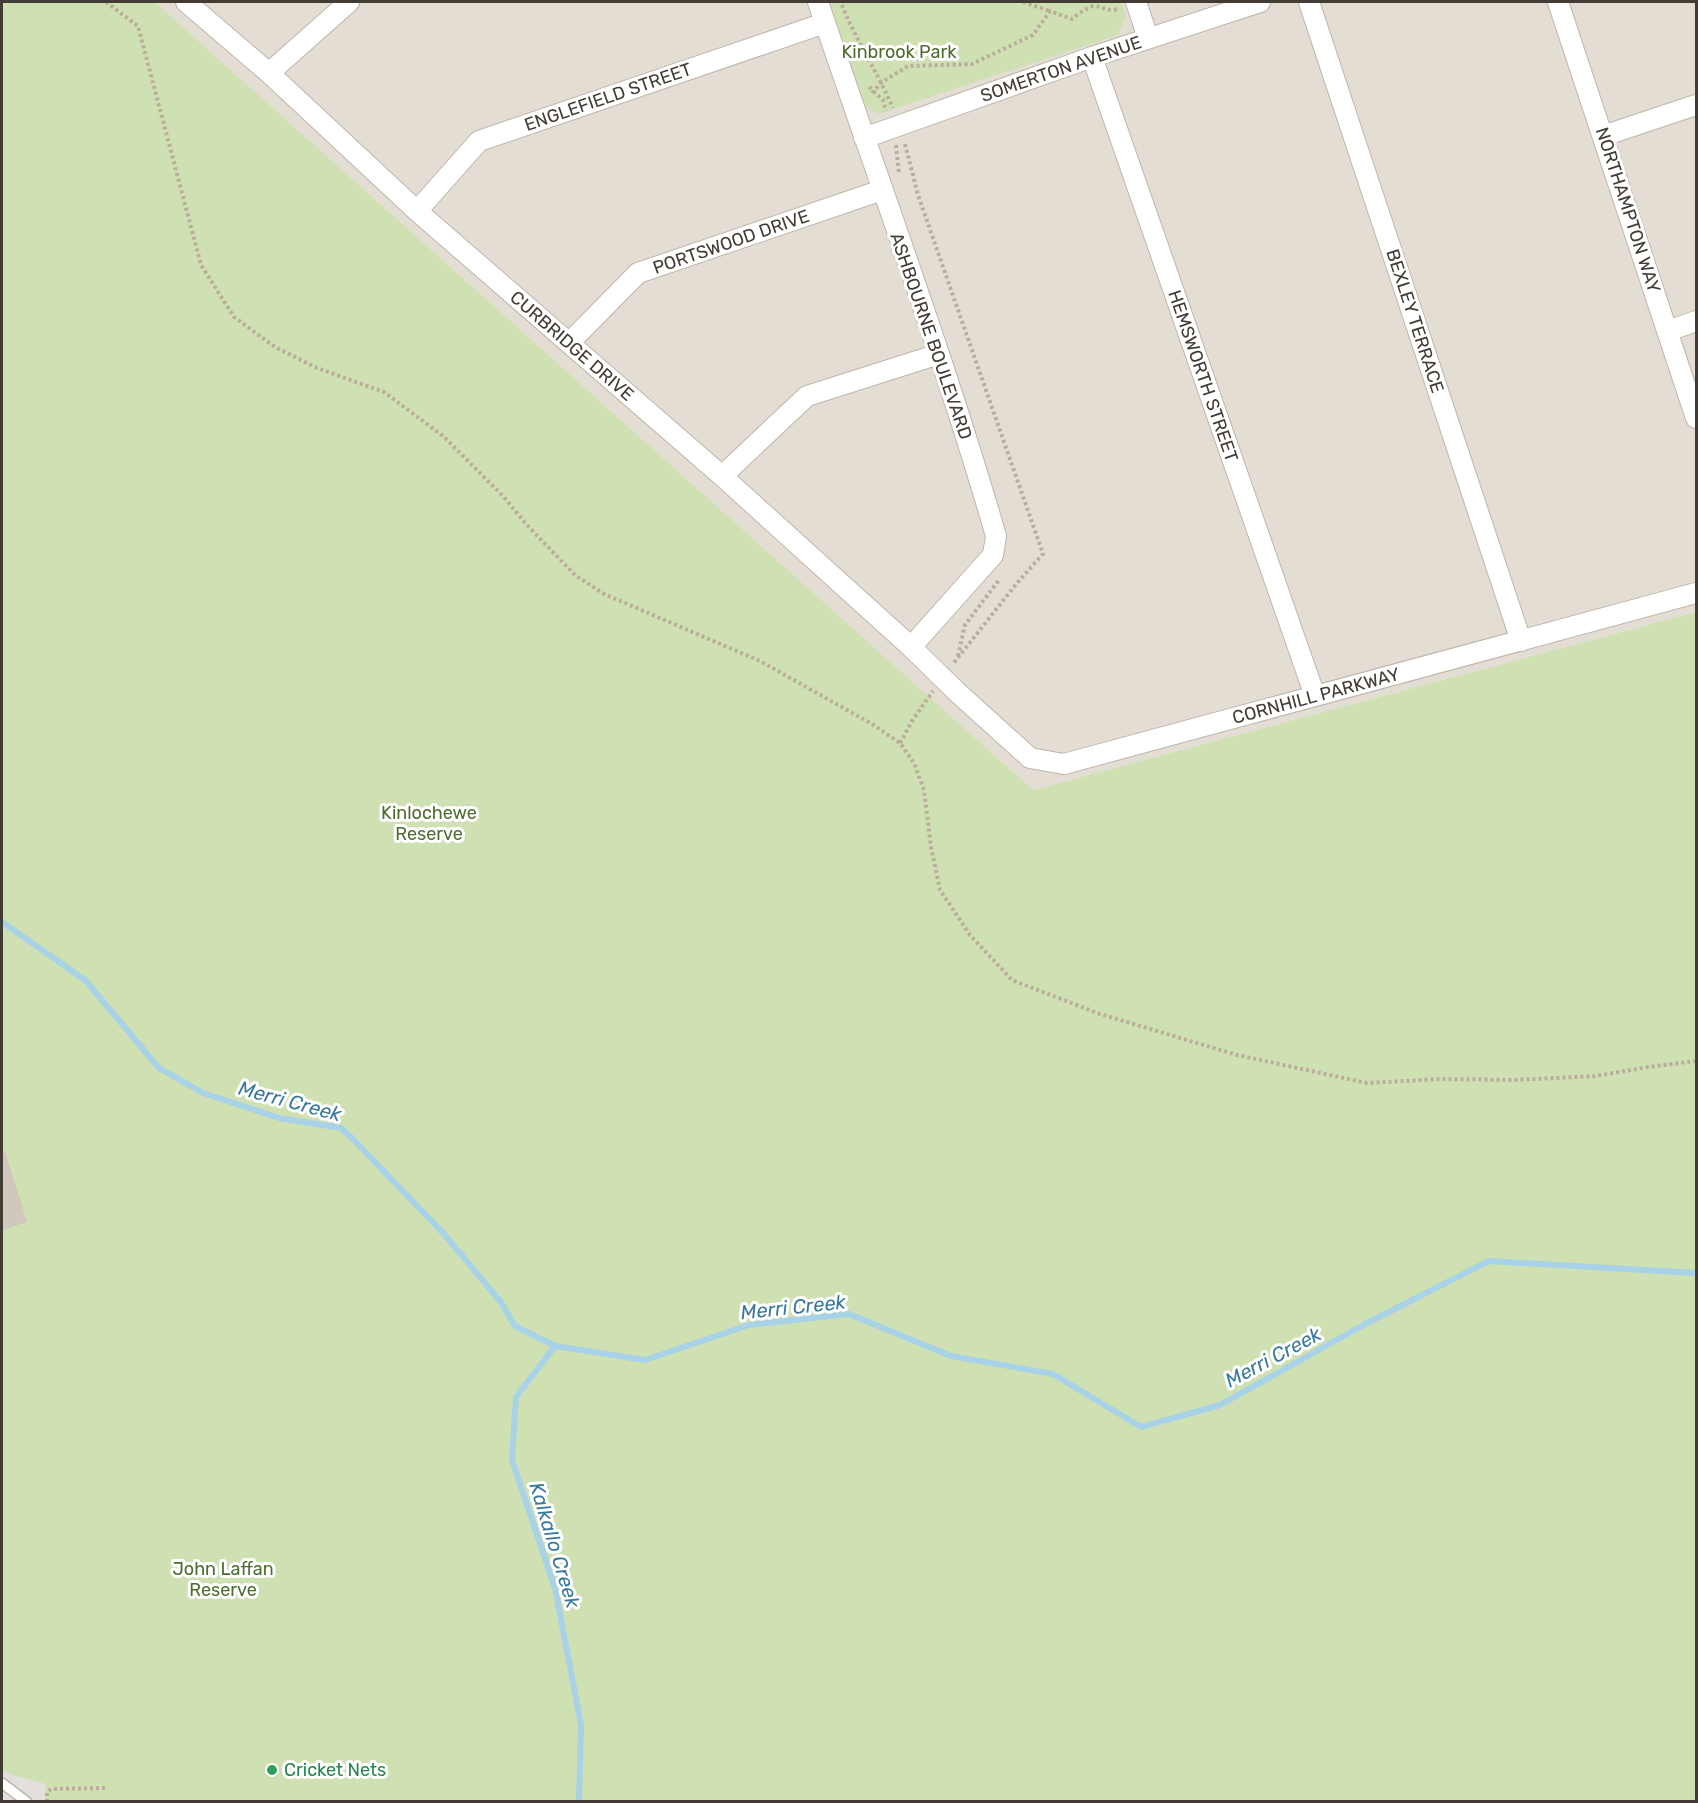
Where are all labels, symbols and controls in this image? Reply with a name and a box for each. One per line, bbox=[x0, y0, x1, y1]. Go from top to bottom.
street label: SOMERTON AVENUE bbox=[978, 31, 1144, 107]
park label: Kinbrook Park bbox=[841, 41, 957, 63]
street label: ENGLEFIELD STREET bbox=[521, 58, 695, 136]
street label: NORTHAMPTON WAY bbox=[1591, 124, 1665, 296]
street label: PORTSWOOD DRIVE bbox=[650, 205, 812, 279]
street label: ASHBOURNE BOULEVARD bbox=[885, 230, 977, 442]
street label: BEXLEY TERRACE bbox=[1381, 246, 1449, 396]
street label: CURBRIDGE DRIVE bbox=[506, 286, 638, 406]
street label: HEMSWORTH STREET bbox=[1163, 287, 1243, 465]
street label: CORNHILL PARKWAY bbox=[1230, 663, 1402, 729]
park label: Kinlochewe Reserve bbox=[381, 802, 477, 845]
water label: Merri Creek bbox=[236, 1076, 345, 1126]
water label: Merri Creek bbox=[739, 1289, 847, 1324]
water label: Merri Creek bbox=[1221, 1321, 1326, 1392]
water label: Kalkallo Creek bbox=[525, 1479, 586, 1611]
park label: John Laffan Reserve bbox=[172, 1558, 274, 1601]
place label: Cricket Nets bbox=[284, 1759, 386, 1781]
marker: Cricket Nets bbox=[265, 1763, 279, 1777]

